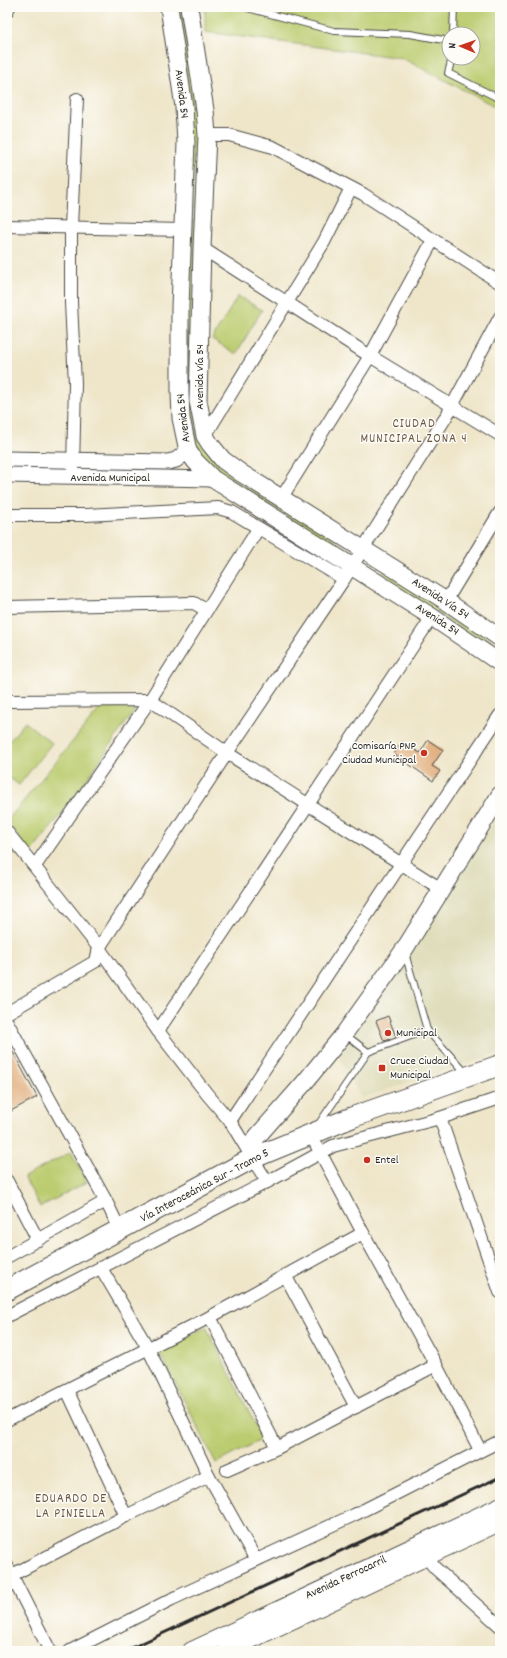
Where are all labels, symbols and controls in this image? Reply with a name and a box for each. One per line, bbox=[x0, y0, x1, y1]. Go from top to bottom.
north arrow bbox=[441, 26, 481, 66]
text: N bbox=[445, 42, 461, 49]
street label: Avenida 54 bbox=[170, 69, 192, 119]
street label: Avenida Vía 54 bbox=[192, 344, 209, 410]
street label: Avenida 54 bbox=[173, 393, 195, 443]
district label: CIUDAD MUNICIPAL ZONA 4 bbox=[360, 415, 468, 449]
street label: Avenida Municipal bbox=[70, 470, 150, 487]
street label: Avenida Vía 54 bbox=[408, 574, 472, 624]
street label: Avenida 54 bbox=[412, 599, 462, 641]
place label: Comisaría PNP Ciudad Municipal bbox=[342, 738, 417, 769]
marker: Comisaría PNP Ciudad Municipal bbox=[419, 748, 429, 758]
place label: Municipal bbox=[396, 1025, 437, 1042]
marker: Municipal bbox=[383, 1028, 393, 1038]
place label: Cruce Ciudad Municipal bbox=[390, 1053, 449, 1084]
marker: Cruce Ciudad Municipal bbox=[377, 1063, 387, 1073]
street label: Vía Interoceánica Sur - Tramo 5 bbox=[138, 1145, 272, 1227]
place label: Entel bbox=[375, 1152, 399, 1169]
marker: Entel bbox=[362, 1155, 372, 1165]
district label: EDUARDO DE LA PINIELLA bbox=[35, 1490, 107, 1524]
street label: Avenida Ferrocarril bbox=[303, 1552, 390, 1604]

